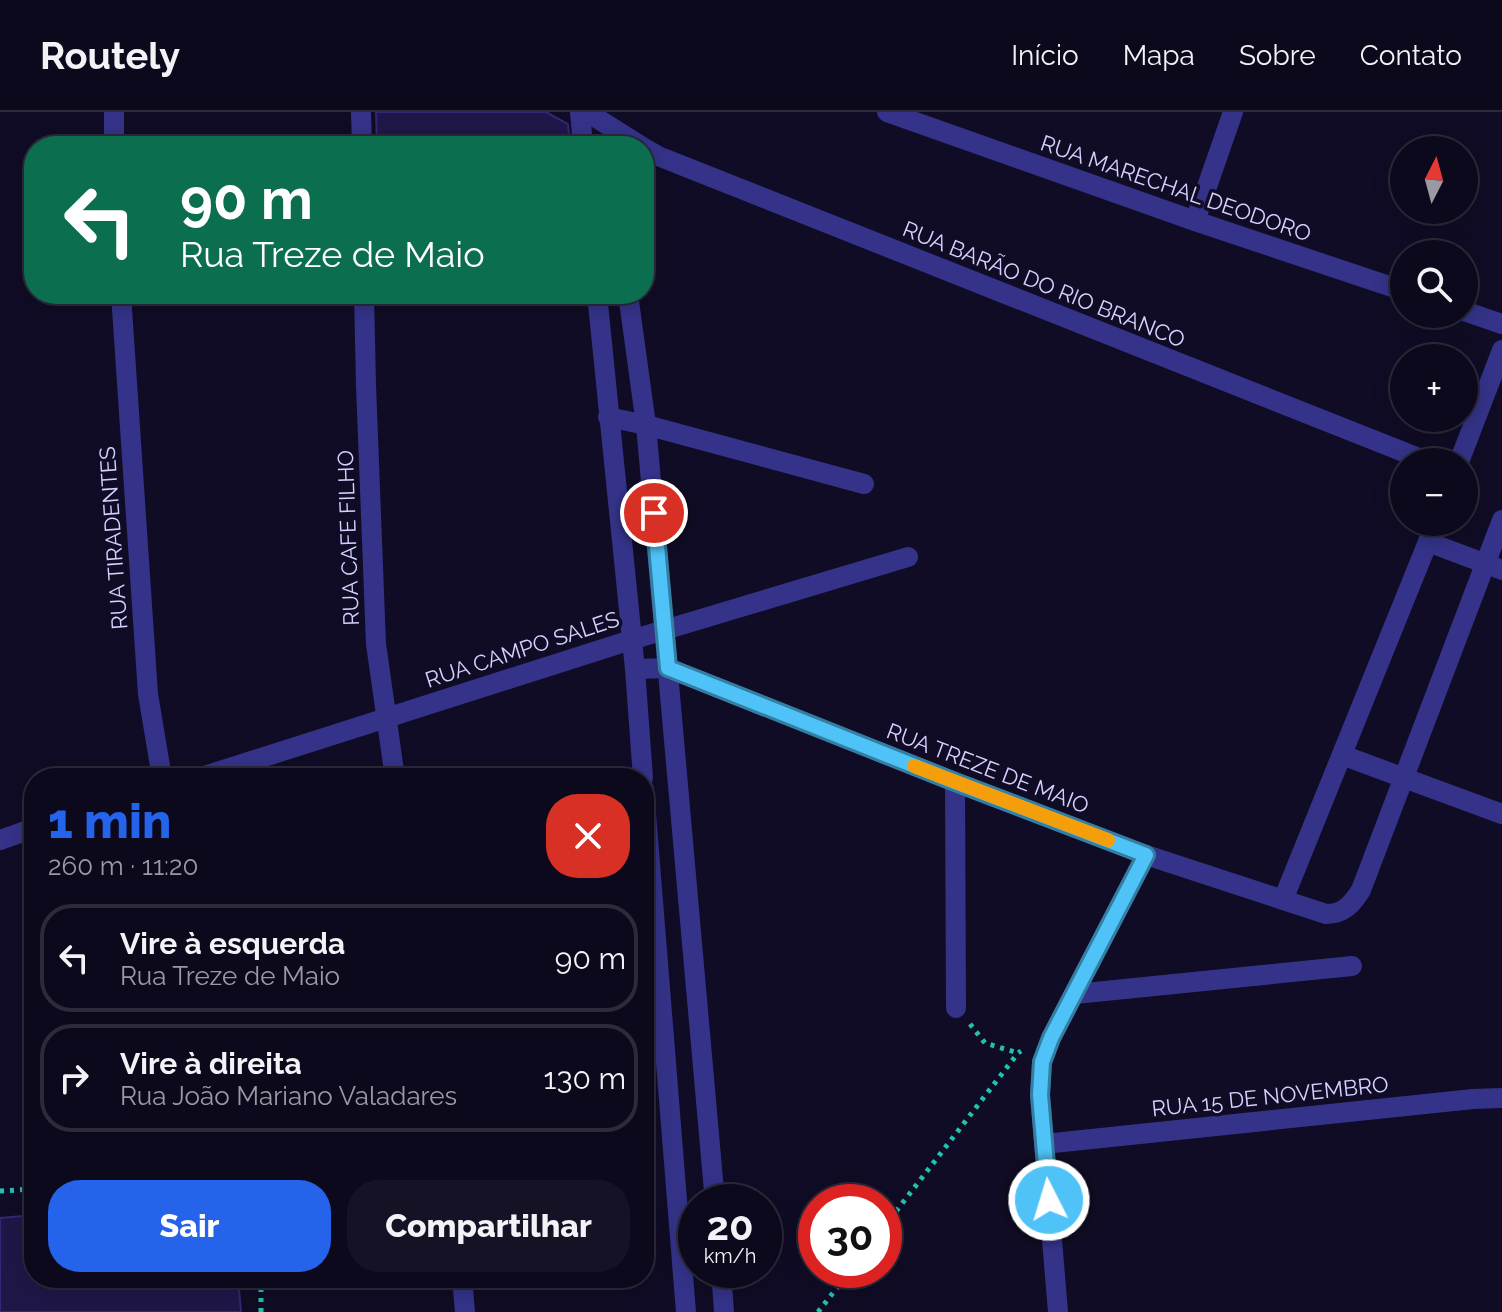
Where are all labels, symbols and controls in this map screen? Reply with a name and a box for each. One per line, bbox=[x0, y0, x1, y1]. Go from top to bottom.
text: Routely bbox=[40, 33, 180, 78]
text: Início bbox=[1011, 39, 1079, 72]
text: Mapa bbox=[1123, 39, 1195, 72]
text: Sobre bbox=[1239, 39, 1316, 72]
text: Contato bbox=[1360, 39, 1462, 72]
street label: RUA MARECHAL DEODORO bbox=[1037, 129, 1315, 247]
north arrow bbox=[1390, 136, 1478, 224]
map controls bbox=[1390, 136, 1478, 536]
text: 90 m bbox=[180, 166, 313, 232]
icon: left bbox=[48, 168, 152, 272]
street label: RUA BARÃO DO RIO BRANCO bbox=[899, 215, 1189, 353]
text: Rua Treze de Maio bbox=[180, 233, 485, 275]
button: search bbox=[1390, 240, 1478, 328]
button: + bbox=[1390, 344, 1478, 432]
street label: RUA TIRADENTES bbox=[94, 445, 132, 631]
button: − bbox=[1390, 448, 1478, 536]
street label: RUA CAFE FILHO bbox=[332, 450, 364, 626]
pin bbox=[620, 479, 688, 547]
icon: arrive bbox=[632, 491, 676, 535]
street label: RUA CAMPO SALES bbox=[422, 605, 622, 693]
street label: RUA TREZE DE MAIO bbox=[883, 717, 1093, 819]
text: 1 min bbox=[48, 793, 171, 849]
button: close bbox=[546, 794, 630, 878]
text: 260 m · 11:20 bbox=[48, 851, 198, 881]
text: Vire à esquerda bbox=[120, 926, 345, 961]
icon: left bbox=[52, 936, 96, 980]
text: 90 m bbox=[555, 941, 626, 976]
text: Rua Treze de Maio bbox=[120, 961, 340, 991]
text: Vire à direita bbox=[120, 1046, 302, 1081]
icon: right bbox=[52, 1056, 96, 1100]
text: 130 m bbox=[544, 1061, 626, 1096]
street label: RUA 15 DE NOVEMBRO bbox=[1150, 1071, 1390, 1121]
text: Rua João Mariano Valadares bbox=[120, 1081, 457, 1111]
position arrow bbox=[1007, 1158, 1091, 1242]
button: Sair bbox=[48, 1180, 331, 1272]
button: Compartilhar bbox=[347, 1180, 630, 1272]
speed limit sign: 30 bbox=[798, 1184, 902, 1288]
text: 20 bbox=[706, 1202, 754, 1249]
text: km/h bbox=[704, 1244, 756, 1268]

